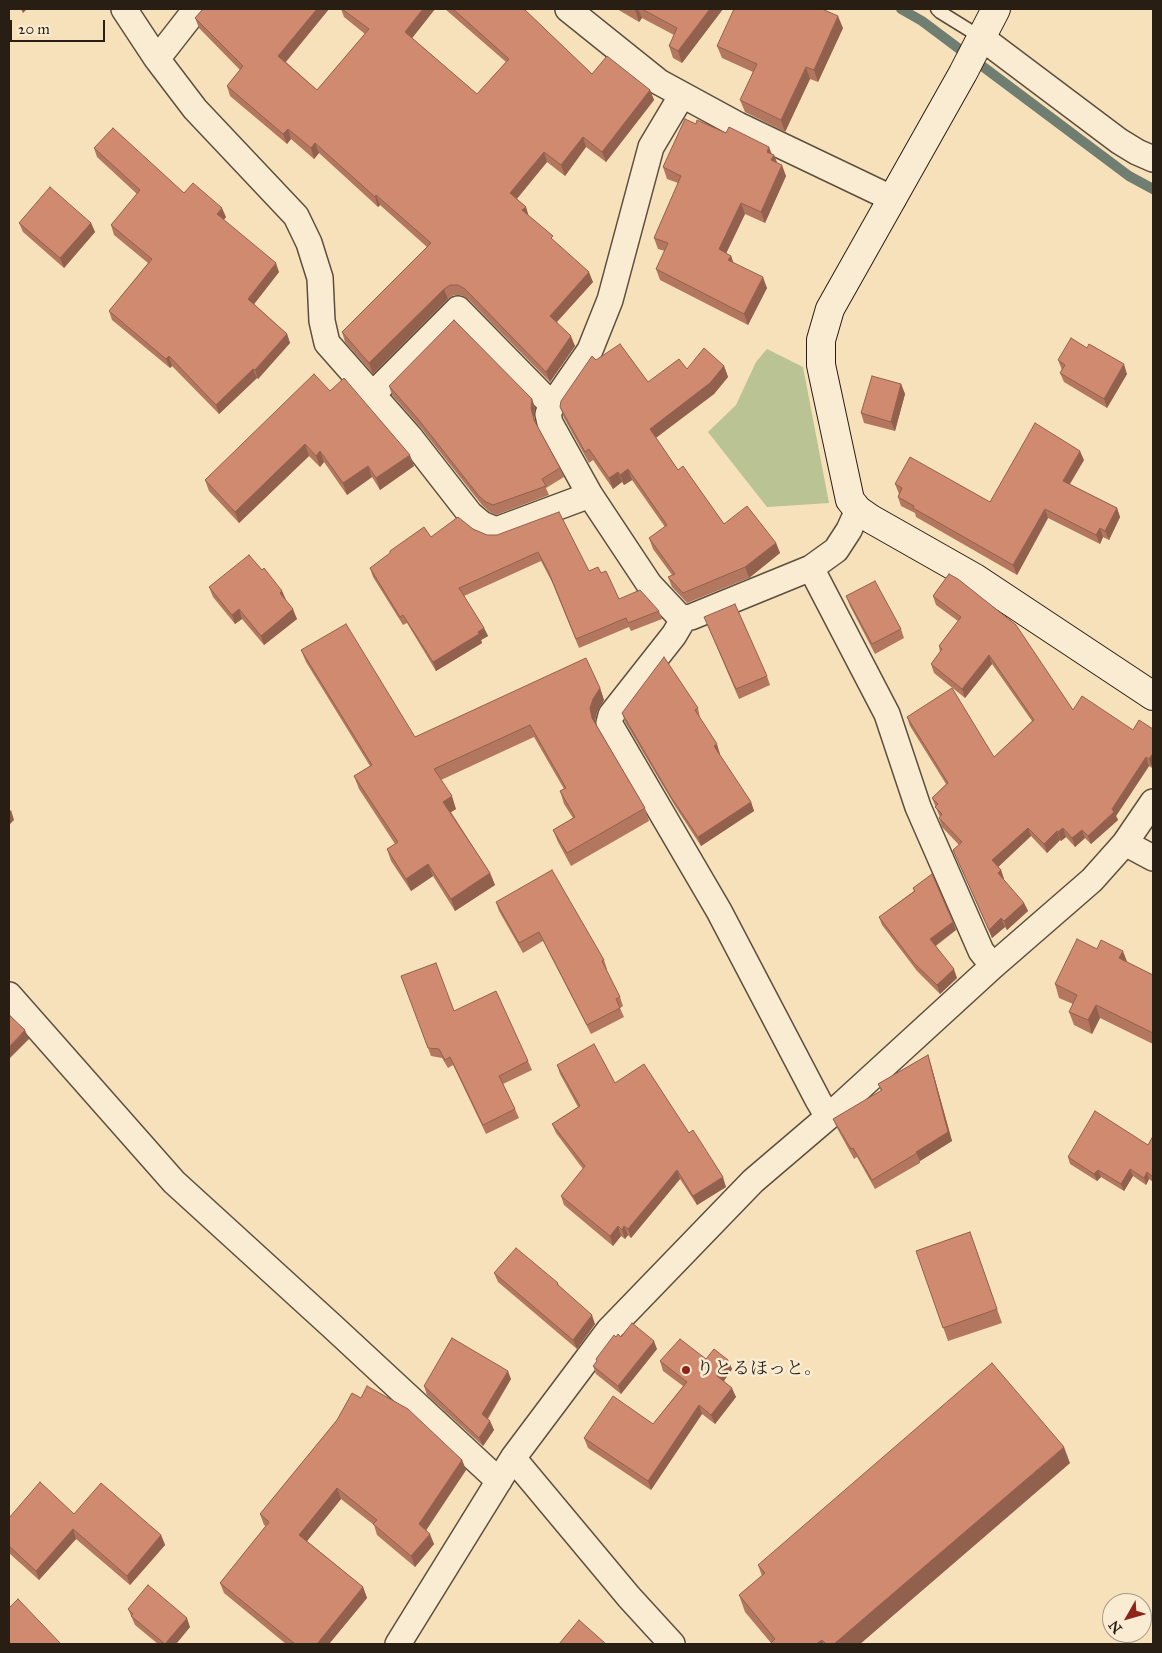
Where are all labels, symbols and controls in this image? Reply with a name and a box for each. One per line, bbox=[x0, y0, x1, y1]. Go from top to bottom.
scale bar bbox=[12, 10, 108, 42]
text: 20 m bbox=[18, 20, 50, 38]
place label: りとるほっと。 bbox=[696, 1359, 822, 1381]
marker: りとるほっと。 bbox=[680, 1364, 692, 1376]
north arrow bbox=[1102, 1593, 1152, 1643]
text: N bbox=[1105, 1617, 1126, 1637]

